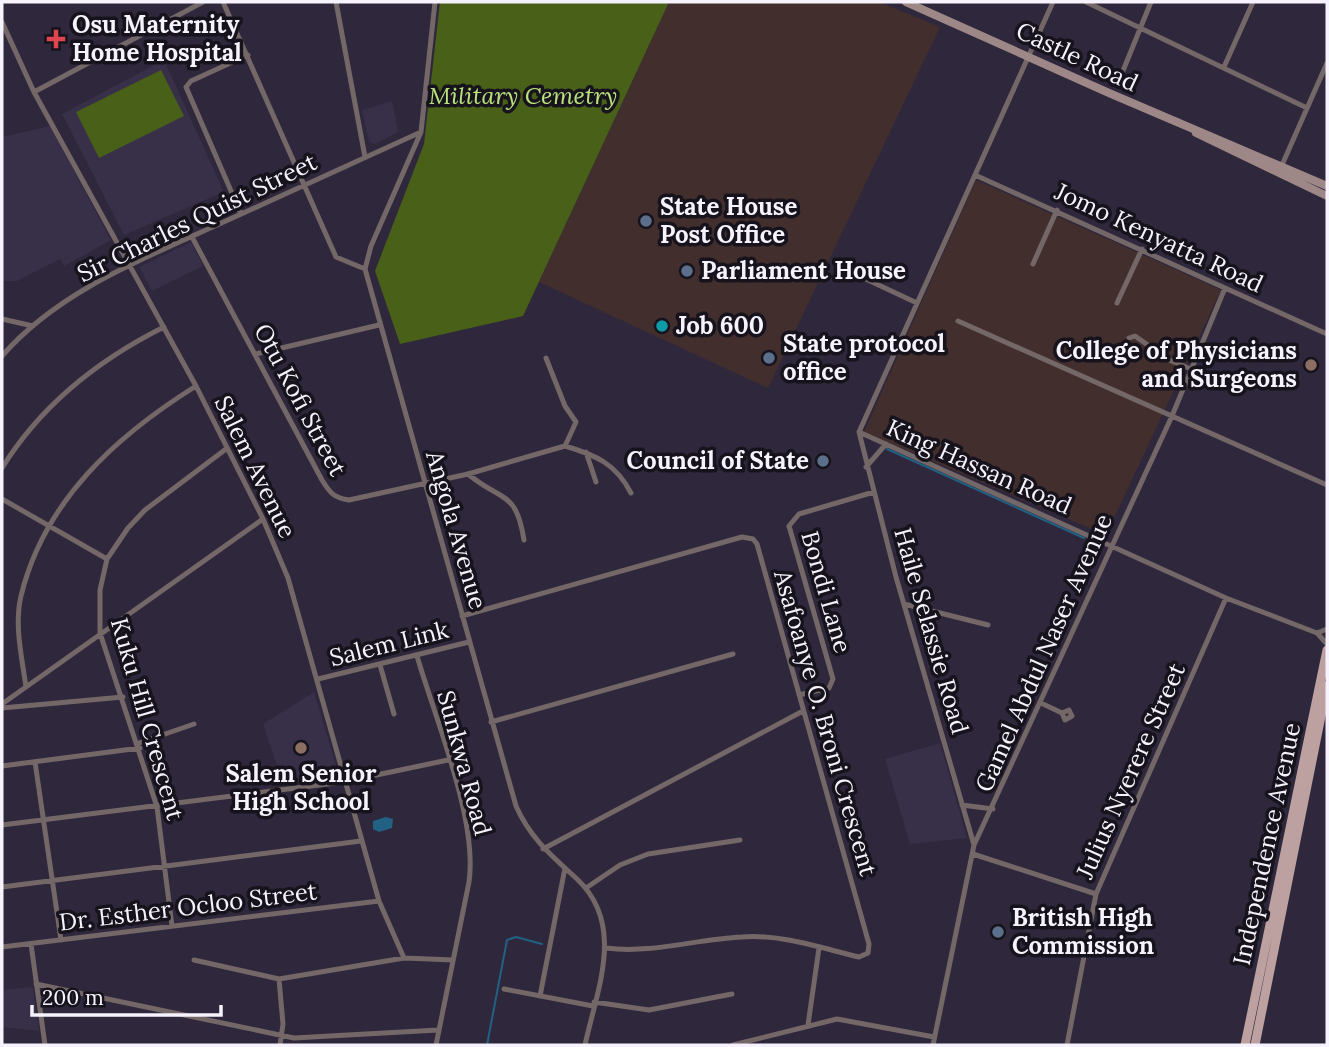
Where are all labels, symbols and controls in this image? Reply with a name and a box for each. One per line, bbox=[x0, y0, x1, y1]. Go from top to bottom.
place label: Osu Maternity Home Hospital bbox=[72, 9, 242, 68]
street label: Castle Road bbox=[1011, 15, 1143, 98]
marker: Osu Maternity Home Hospital bbox=[46, 29, 66, 49]
park label: Military Cemetry bbox=[429, 80, 617, 111]
street label: Sir Charles Quist Street bbox=[72, 146, 322, 289]
street label: Jomo Kenyatta Road bbox=[1049, 175, 1268, 299]
place label: State House Post Office bbox=[660, 191, 798, 250]
marker: State House Post Office bbox=[638, 213, 654, 229]
place label: Parliament House bbox=[701, 255, 906, 286]
marker: Parliament House bbox=[679, 263, 695, 279]
place label: Job 600 bbox=[676, 310, 764, 341]
street label: Otu Kofi Street bbox=[247, 318, 354, 482]
marker: Job 600 bbox=[654, 318, 670, 334]
place label: State protocol office bbox=[783, 328, 945, 387]
place label: College of Physicians and Surgeons bbox=[1056, 335, 1297, 394]
marker: State protocol office bbox=[761, 350, 777, 366]
marker: College of Physicians and Surgeons bbox=[1303, 357, 1319, 373]
street label: Salem Avenue bbox=[208, 390, 303, 543]
street label: King Hassan Road bbox=[882, 412, 1077, 521]
place label: Council of State bbox=[627, 445, 809, 476]
street label: Angola Avenue bbox=[419, 446, 494, 613]
marker: Council of State bbox=[815, 453, 831, 469]
street label: Gamel Abdul Naser Avenue bbox=[968, 509, 1119, 797]
street label: Haile Selassie Road bbox=[887, 524, 976, 738]
street label: Bondi Lane bbox=[794, 527, 859, 656]
street label: Asafoanye O. Broni Crescent bbox=[767, 565, 884, 880]
street label: Kuku Hill Crescent bbox=[104, 614, 191, 824]
street label: Salem Link bbox=[326, 614, 452, 673]
street label: Julius Nyerere Street bbox=[1069, 658, 1192, 884]
street label: Sunkwa Road bbox=[430, 687, 499, 839]
street label: Independence Avenue bbox=[1226, 720, 1307, 968]
marker: Salem Senior High School bbox=[293, 740, 309, 756]
place label: Salem Senior High School bbox=[225, 758, 377, 817]
street label: Dr. Esther Ocloo Street bbox=[57, 875, 319, 938]
place label: British High Commission bbox=[1012, 902, 1154, 961]
marker: British High Commission bbox=[990, 924, 1006, 940]
scale bar bbox=[32, 974, 220, 1018]
text: 200 m bbox=[42, 984, 104, 1011]

